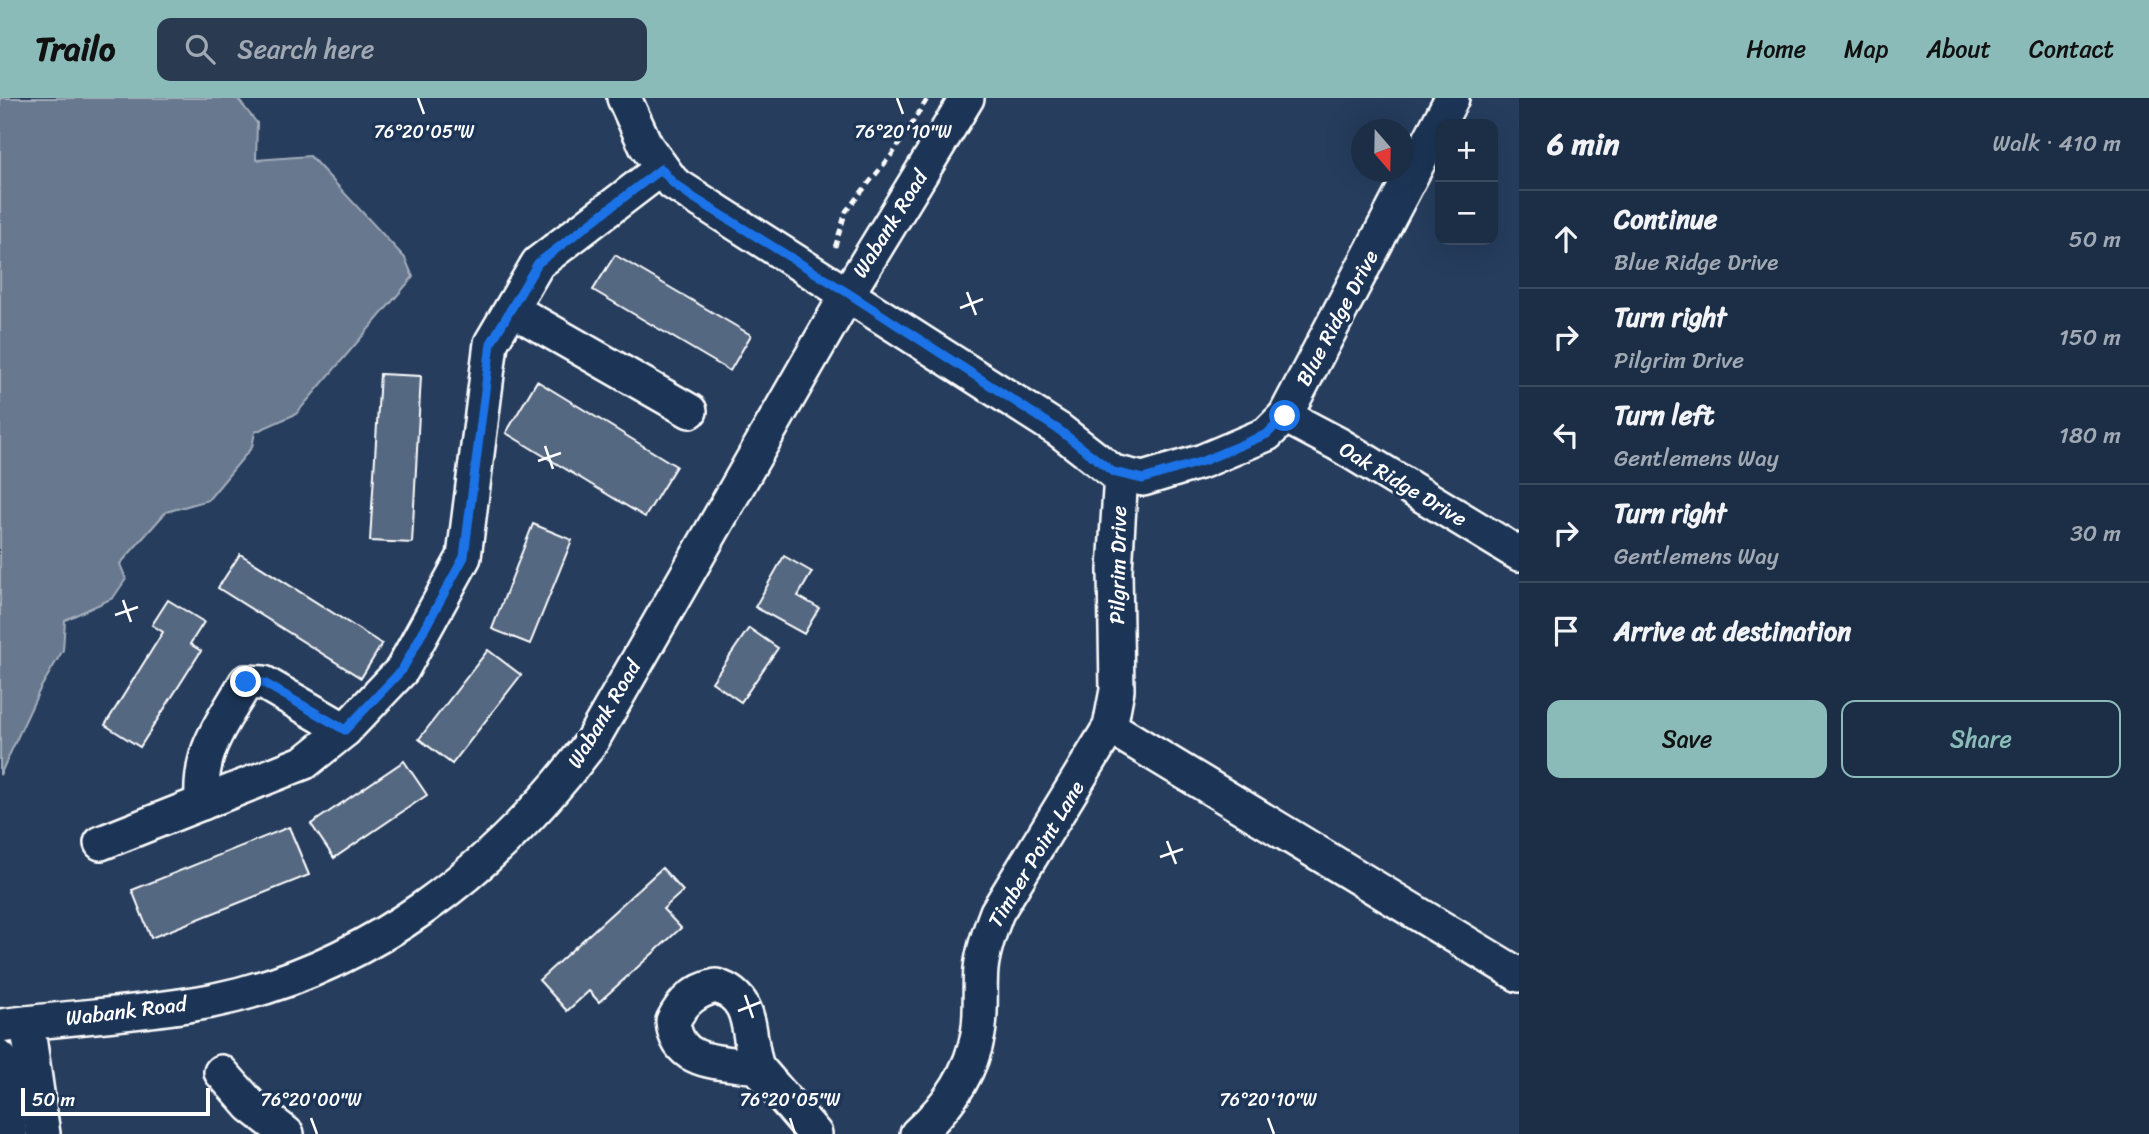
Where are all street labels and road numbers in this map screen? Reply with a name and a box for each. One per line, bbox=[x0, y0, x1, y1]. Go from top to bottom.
street label: Wabank Road bbox=[842, 161, 939, 286]
street label: Blue Ridge Drive bbox=[1285, 243, 1389, 393]
street label: Oak Ridge Drive bbox=[1331, 431, 1475, 537]
street label: Pilgrim Drive bbox=[1098, 505, 1138, 625]
street label: Wabank Road bbox=[556, 650, 653, 776]
street label: Timber Point Lane bbox=[977, 773, 1095, 935]
street label: Wabank Road bbox=[63, 985, 191, 1037]

